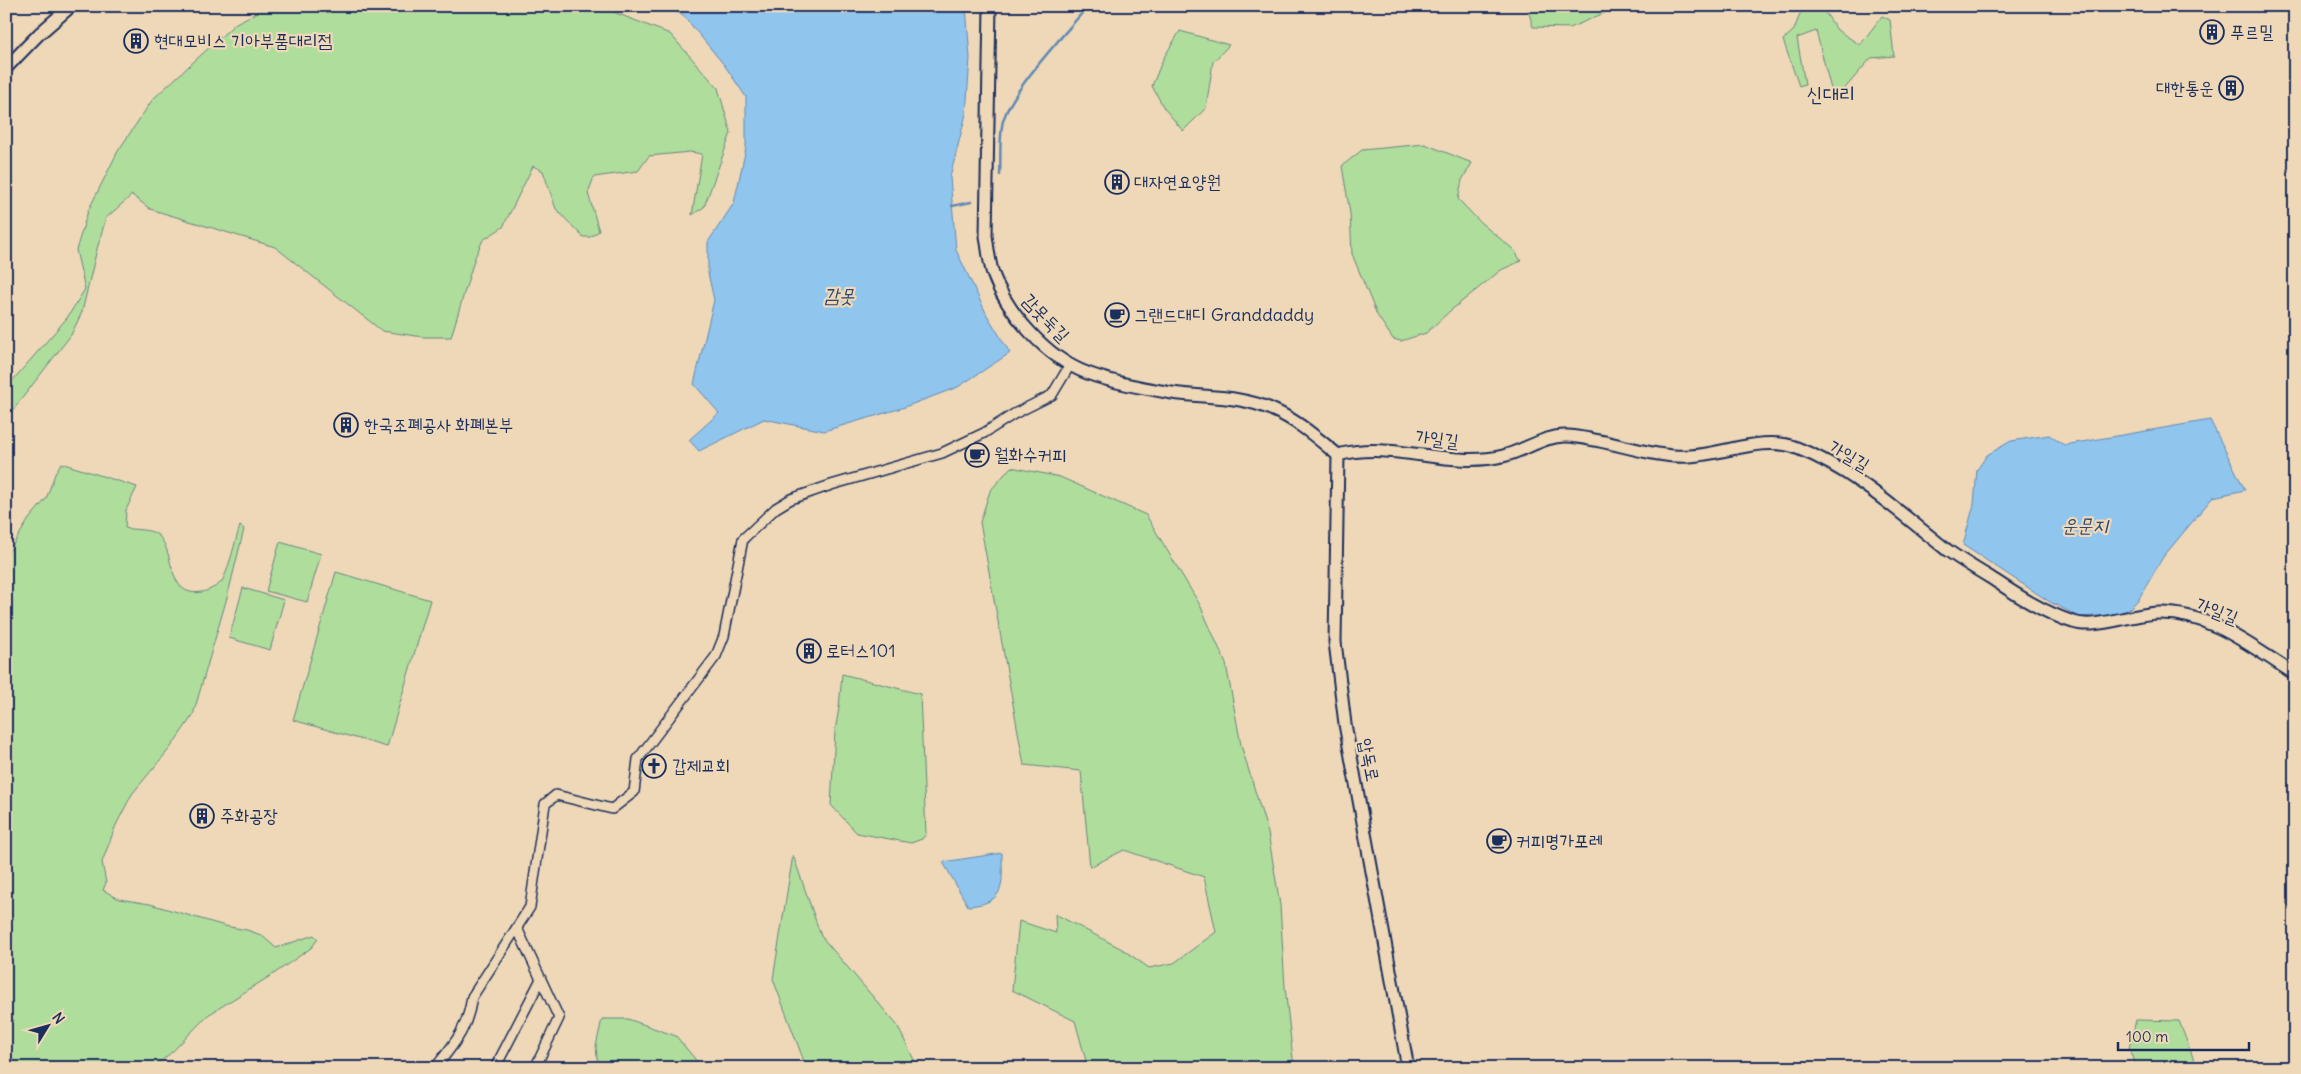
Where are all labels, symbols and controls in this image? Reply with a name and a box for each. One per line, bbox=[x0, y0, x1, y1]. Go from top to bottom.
building icon: 푸르밀 bbox=[2199, 19, 2225, 45]
place label: 푸르밀 bbox=[2230, 20, 2274, 43]
building icon: 현대모비스 기아부품대리점 bbox=[123, 28, 149, 54]
place label: 현대모비스 기아부품대리점 bbox=[154, 29, 333, 52]
building icon: 대한통운 bbox=[2218, 75, 2244, 101]
place label: 대한통운 bbox=[2156, 76, 2214, 99]
district label: 신대리 bbox=[1807, 81, 1855, 106]
building icon: 대자연요양원 bbox=[1104, 169, 1130, 195]
place label: 대자연요양원 bbox=[1134, 170, 1221, 193]
water label: 감못 bbox=[824, 283, 855, 307]
street label: 감못둑길 bbox=[1018, 289, 1075, 347]
cafe icon: 그랜드대디 Granddaddy bbox=[1104, 302, 1130, 328]
place label: 그랜드대디 Granddaddy bbox=[1134, 303, 1314, 326]
building icon: 한국조폐공사 화폐본부 bbox=[333, 412, 359, 438]
place label: 한국조폐공사 화폐본부 bbox=[364, 413, 513, 436]
street label: 가일길 bbox=[1414, 424, 1461, 453]
street label: 가일길 bbox=[1825, 435, 1874, 477]
cafe icon: 월화수커피 bbox=[964, 442, 990, 468]
place label: 월화수커피 bbox=[994, 443, 1066, 466]
water label: 운문지 bbox=[2062, 513, 2110, 537]
street label: 가일길 bbox=[2193, 592, 2242, 629]
building icon: 로터스101 bbox=[796, 638, 822, 664]
place label: 로터스101 bbox=[826, 639, 896, 662]
street label: 압독로 bbox=[1354, 736, 1385, 783]
church icon: 갑제교회 bbox=[641, 753, 667, 779]
place label: 갑제교회 bbox=[672, 754, 730, 777]
building icon: 주화공장 bbox=[189, 803, 215, 829]
place label: 주화공장 bbox=[220, 804, 278, 827]
cafe icon: 커피명가포레 bbox=[1486, 828, 1512, 854]
place label: 커피명가포레 bbox=[1516, 829, 1603, 852]
north arrow bbox=[22, 1002, 72, 1052]
text: N bbox=[48, 1009, 68, 1027]
scale bar bbox=[2118, 1019, 2250, 1051]
text: 100 m bbox=[2126, 1027, 2168, 1046]

